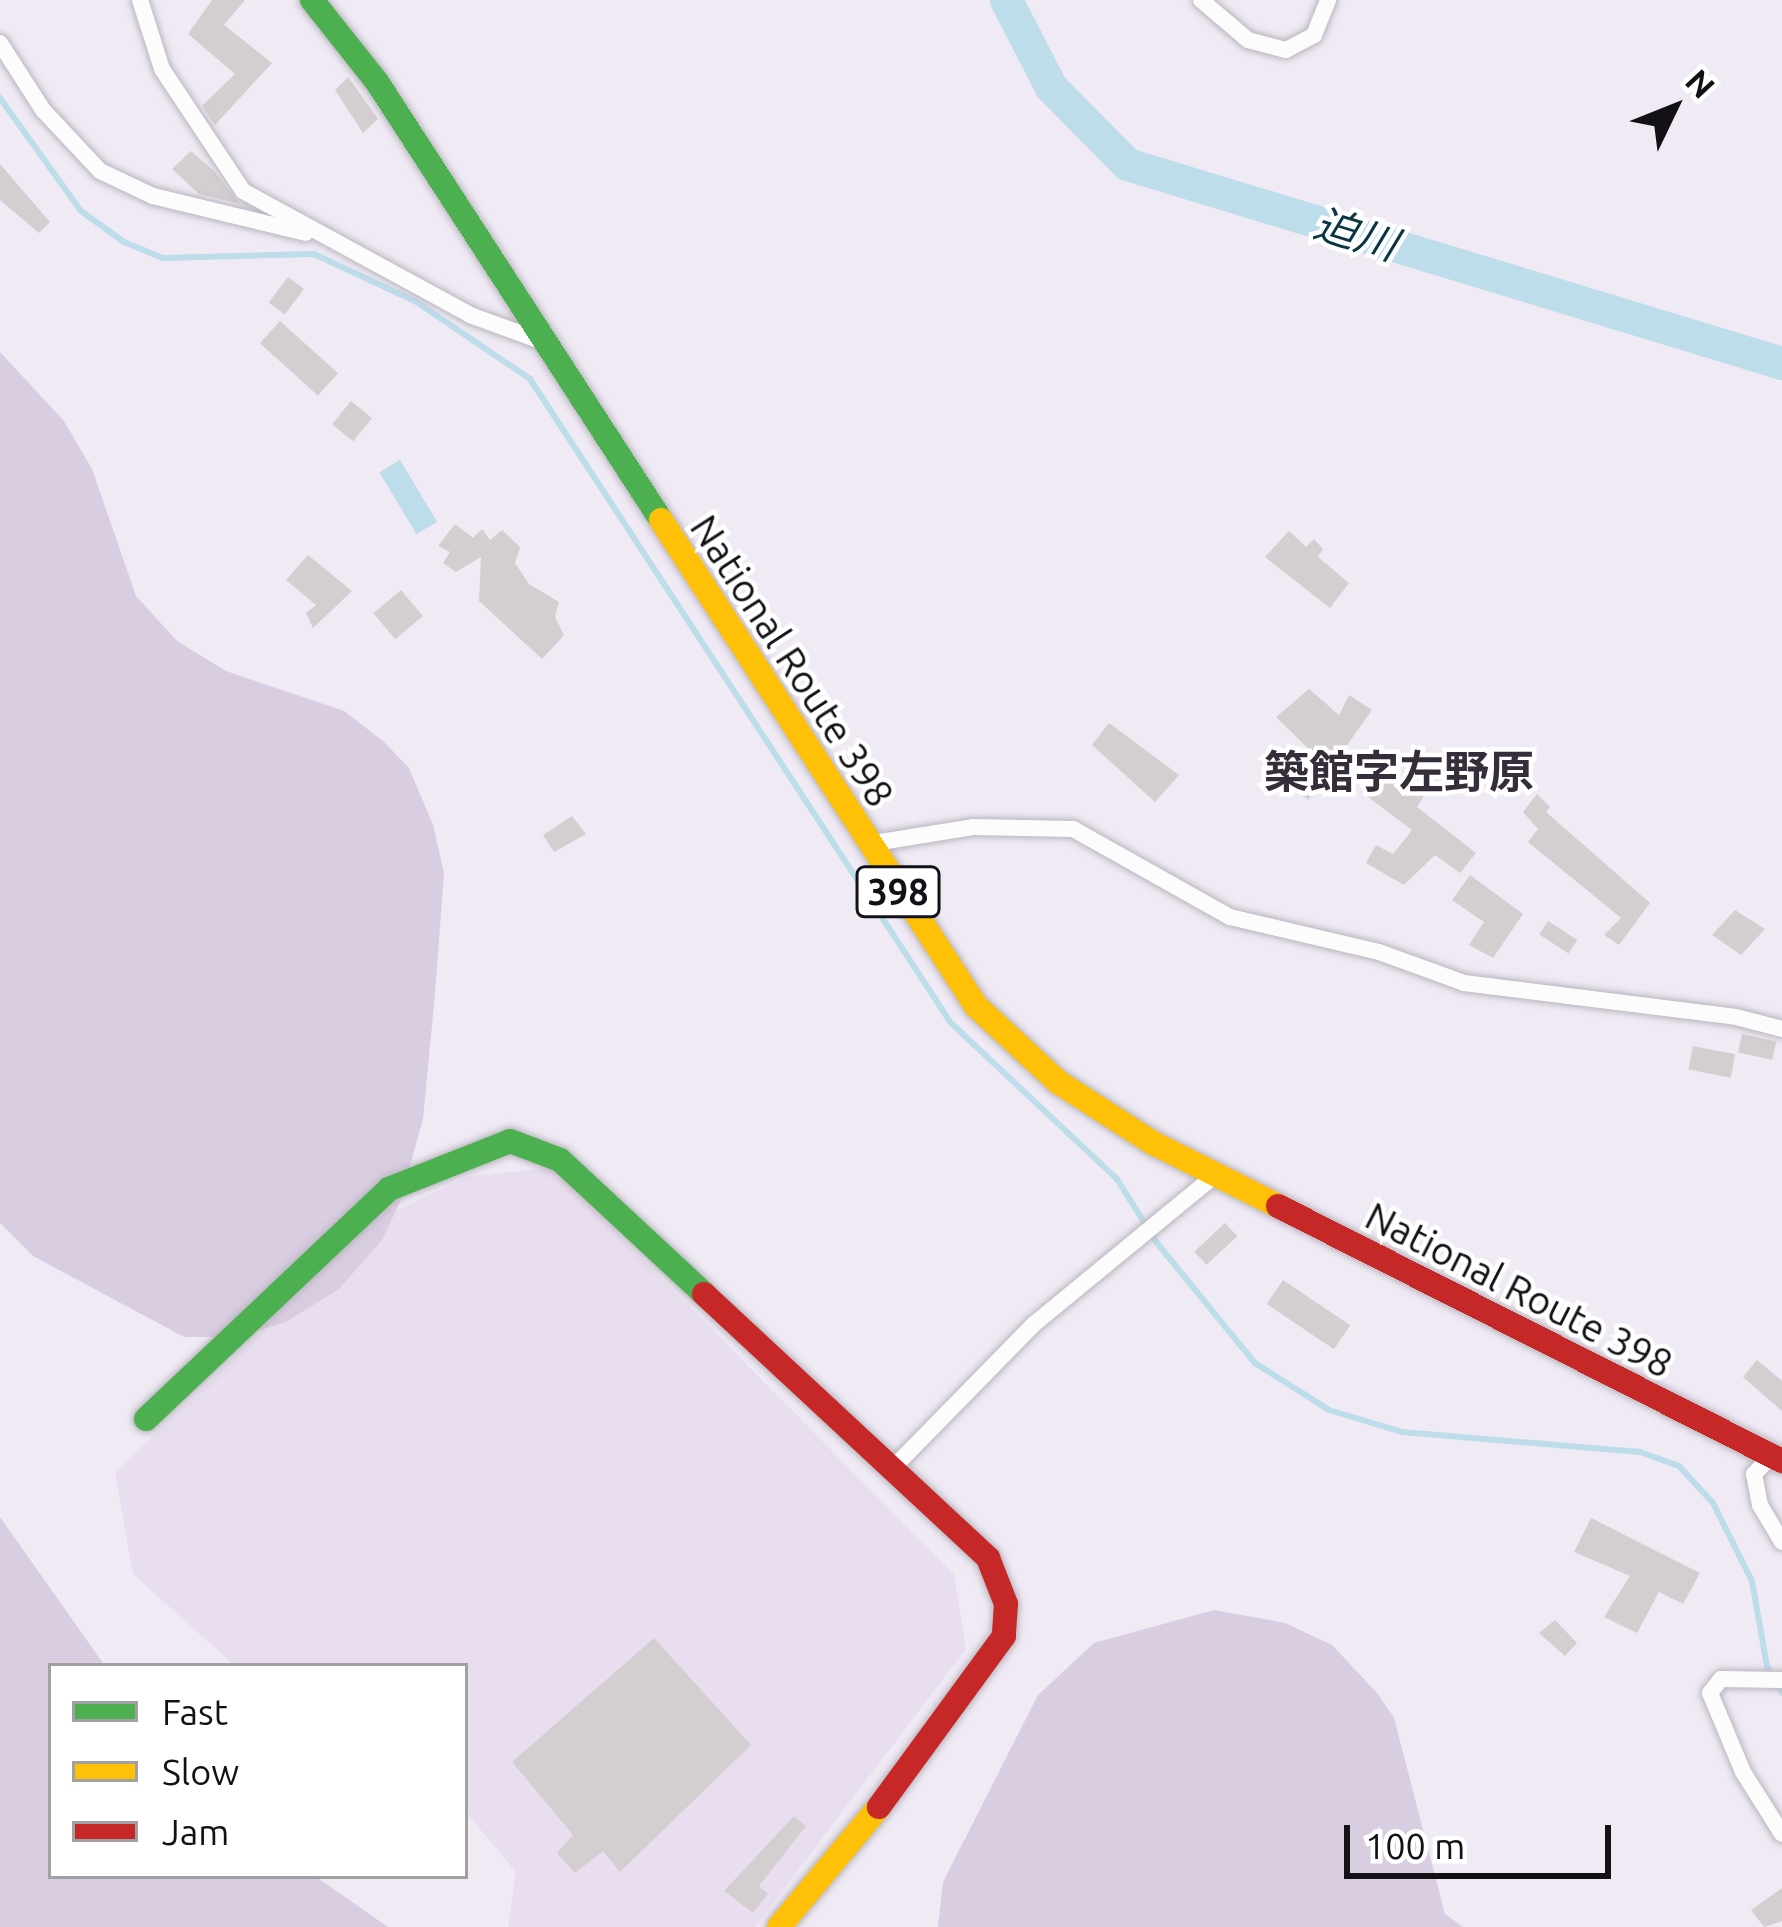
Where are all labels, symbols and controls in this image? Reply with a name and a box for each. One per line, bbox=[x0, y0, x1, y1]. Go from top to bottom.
north arrow bbox=[1614, 48, 1734, 168]
text: N bbox=[1679, 61, 1723, 105]
water label: 迫川 bbox=[1308, 198, 1404, 270]
street label: National Route 398 bbox=[680, 507, 904, 815]
district label: 築館字左野原 bbox=[1264, 745, 1534, 799]
road number: 398 bbox=[853, 862, 943, 922]
street label: National Route 398 bbox=[1358, 1192, 1680, 1388]
legend bbox=[48, 1663, 468, 1879]
text: Fast bbox=[162, 1691, 228, 1732]
text: Slow bbox=[162, 1751, 239, 1792]
scale bar bbox=[1350, 1801, 1617, 1875]
text: Jam bbox=[162, 1811, 229, 1852]
text: 100 m bbox=[1365, 1825, 1465, 1866]

